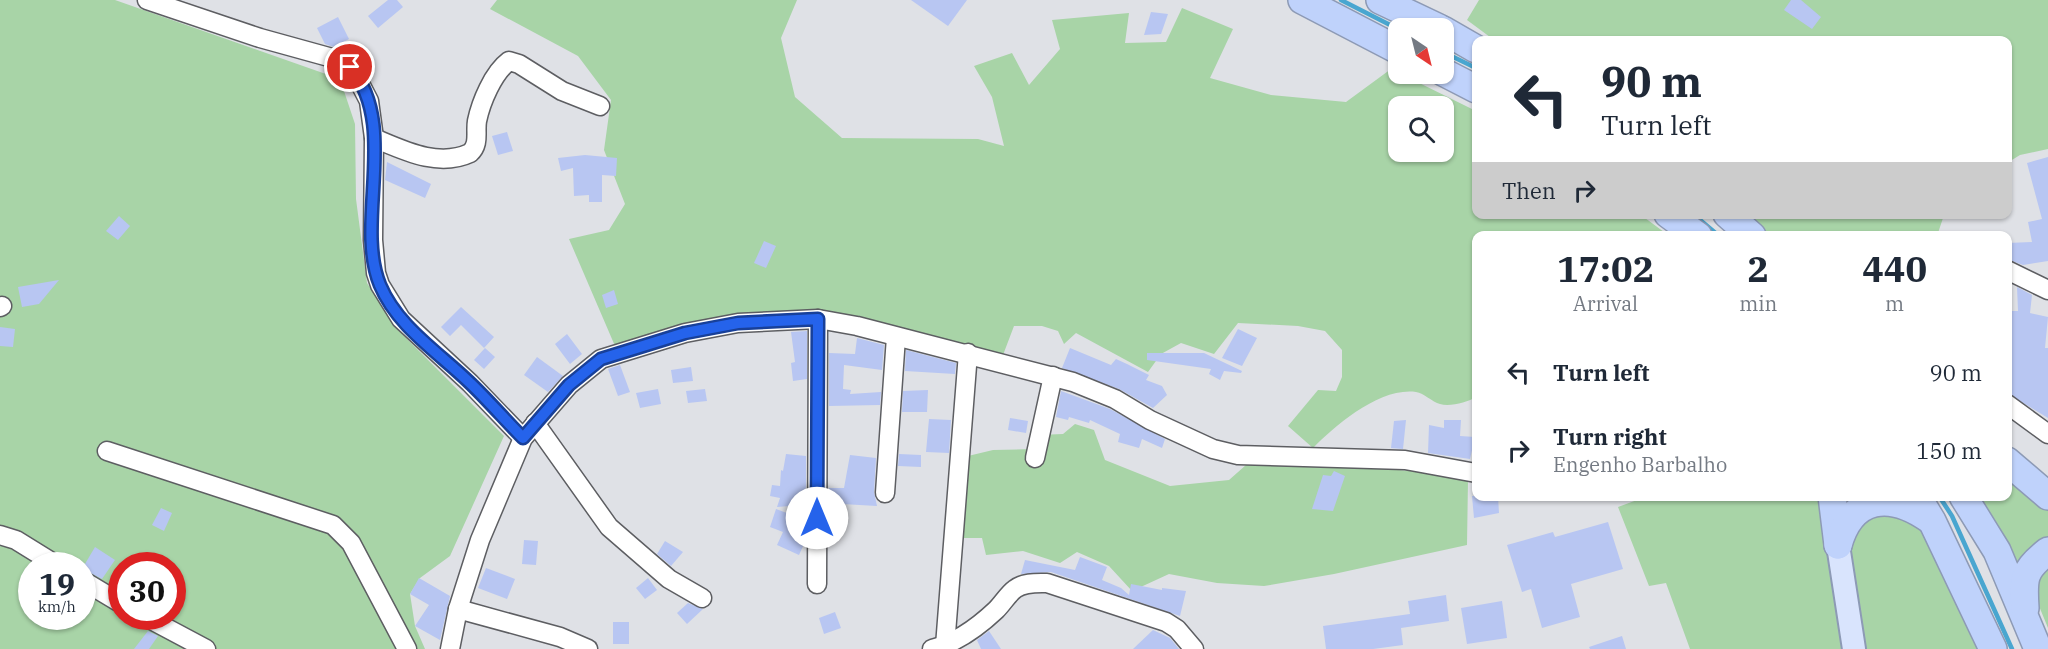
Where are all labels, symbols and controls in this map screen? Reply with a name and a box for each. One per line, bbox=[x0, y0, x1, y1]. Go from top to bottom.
north arrow bbox=[1388, 18, 1454, 84]
map controls bbox=[1388, 18, 1454, 162]
pin bbox=[324, 41, 375, 92]
icon: arrive bbox=[333, 50, 366, 83]
text: 90 m bbox=[1601, 54, 1702, 109]
icon: left bbox=[1502, 60, 1580, 138]
button: search bbox=[1388, 96, 1454, 162]
text: Turn left bbox=[1601, 107, 1712, 142]
icon: right bbox=[1568, 174, 1601, 207]
text: Then bbox=[1502, 176, 1556, 205]
text: 17:02 bbox=[1557, 245, 1654, 292]
text: 2 bbox=[1747, 245, 1769, 292]
text: 440 bbox=[1862, 245, 1927, 292]
text: Arrival bbox=[1573, 290, 1638, 317]
text: min bbox=[1739, 290, 1777, 317]
text: m bbox=[1885, 290, 1904, 317]
icon: left bbox=[1502, 356, 1535, 389]
text: Turn left bbox=[1553, 358, 1649, 387]
text: 90 m bbox=[1930, 358, 1982, 387]
text: Turn right bbox=[1553, 422, 1667, 451]
icon: right bbox=[1502, 434, 1535, 467]
text: 150 m bbox=[1916, 436, 1982, 465]
text: Engenho Barbalho bbox=[1553, 451, 1727, 478]
position arrow bbox=[785, 486, 849, 550]
speed limit sign: 30 bbox=[108, 552, 186, 630]
text: 19 bbox=[39, 564, 75, 603]
text: km/h bbox=[38, 597, 76, 616]

